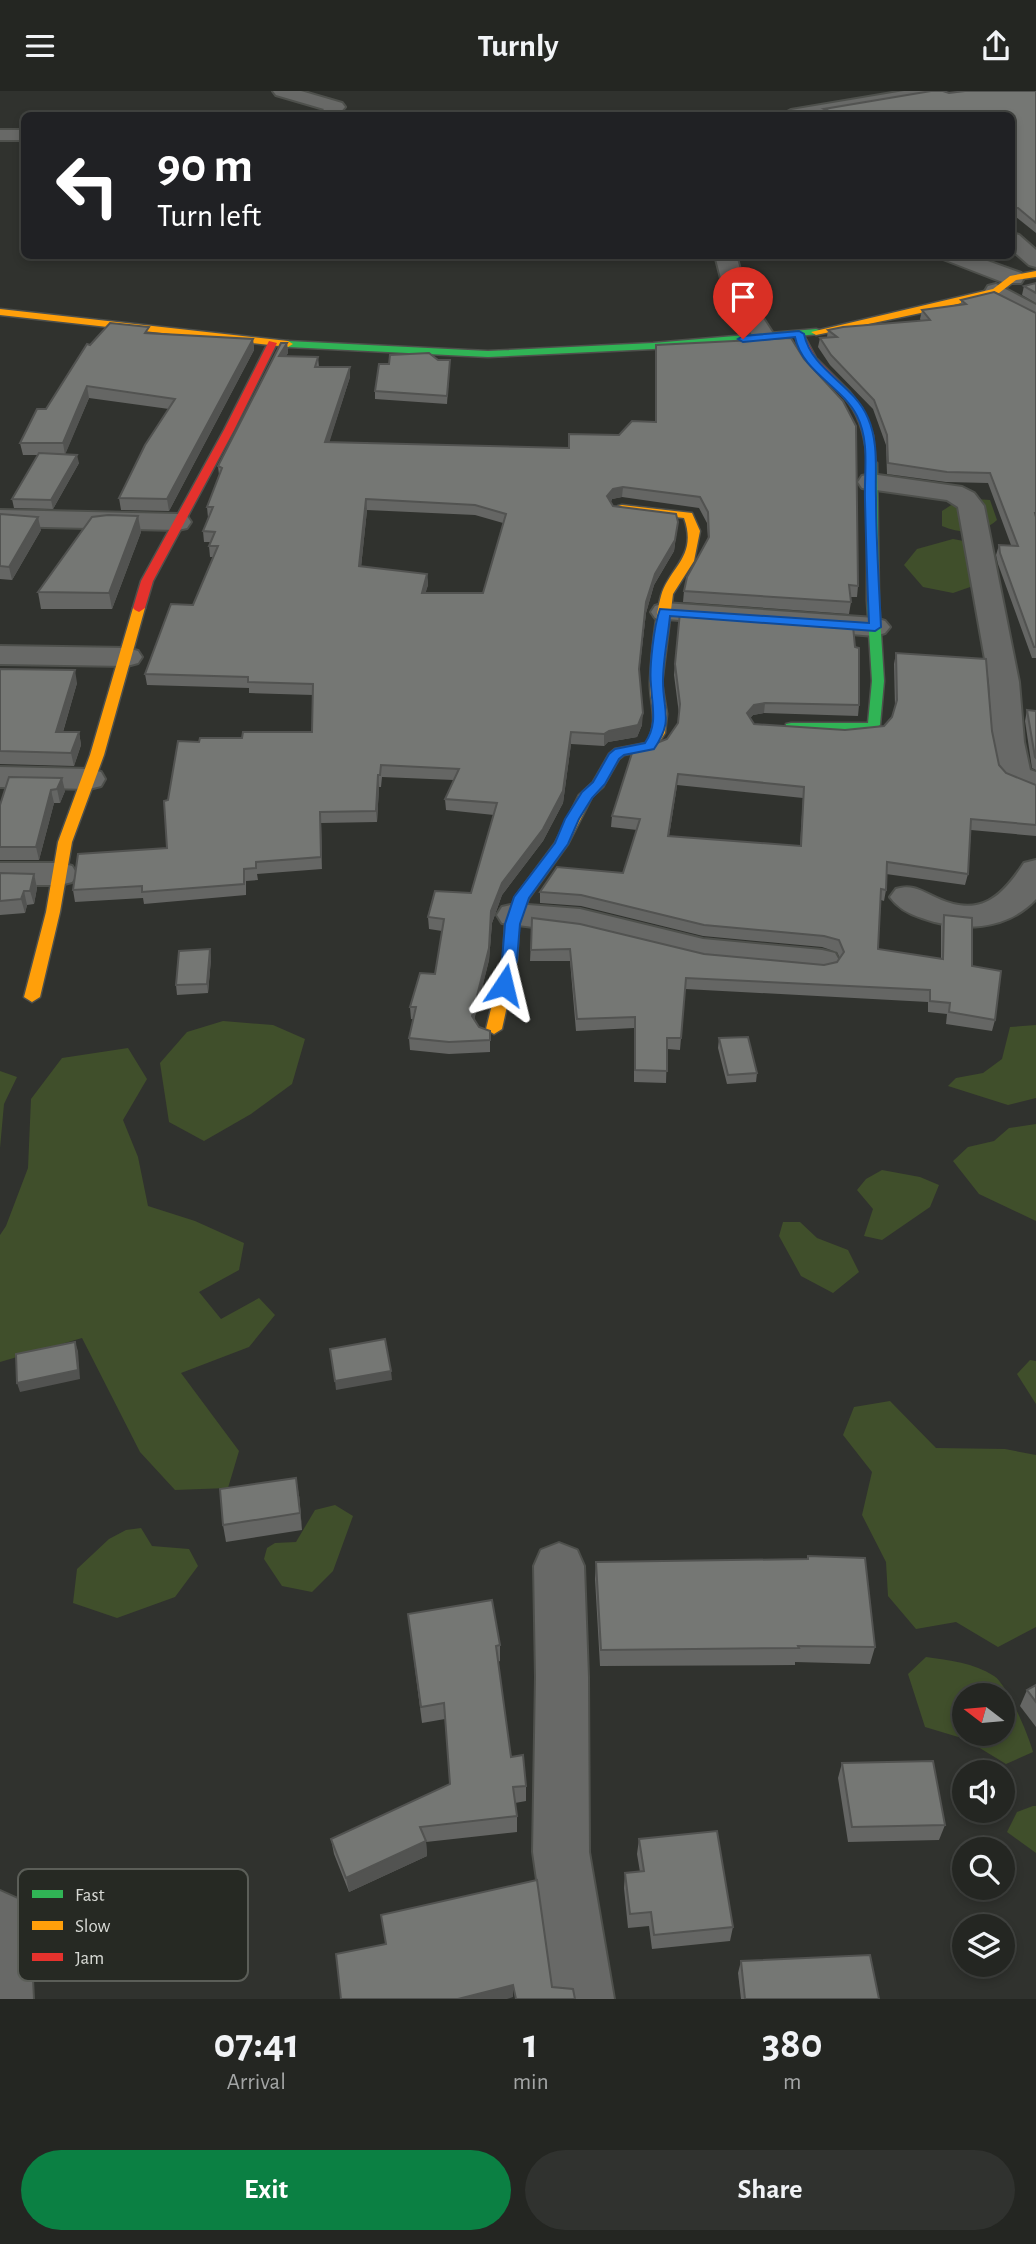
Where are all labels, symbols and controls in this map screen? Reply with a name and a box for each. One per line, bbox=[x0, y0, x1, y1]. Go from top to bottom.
icon: menu bbox=[21, 27, 59, 65]
icon: share bbox=[977, 27, 1015, 65]
text: Turnly bbox=[477, 30, 559, 62]
icon: left bbox=[42, 140, 133, 231]
text: 90 m bbox=[157, 142, 253, 191]
text: Turn left bbox=[157, 200, 261, 232]
pin bbox=[713, 267, 773, 339]
icon: arrive bbox=[724, 278, 762, 316]
position arrow bbox=[467, 948, 541, 1022]
north arrow bbox=[952, 1683, 1015, 1747]
map controls bbox=[952, 1683, 1015, 1977]
button: sound bbox=[952, 1760, 1015, 1823]
button: search bbox=[952, 1837, 1015, 1900]
legend bbox=[18, 1869, 248, 1981]
text: Fast bbox=[75, 1886, 105, 1905]
button: layers bbox=[952, 1914, 1015, 1977]
text: Slow bbox=[75, 1917, 111, 1936]
text: Jam bbox=[75, 1949, 104, 1968]
text: 07:41 bbox=[213, 2023, 299, 2065]
text: 1 bbox=[523, 2023, 538, 2065]
text: 380 bbox=[762, 2023, 823, 2065]
text: Arrival bbox=[227, 2071, 286, 2094]
text: min bbox=[513, 2071, 549, 2094]
text: m bbox=[783, 2071, 801, 2094]
button: Exit bbox=[21, 2150, 511, 2230]
button: Share bbox=[525, 2150, 1015, 2230]

